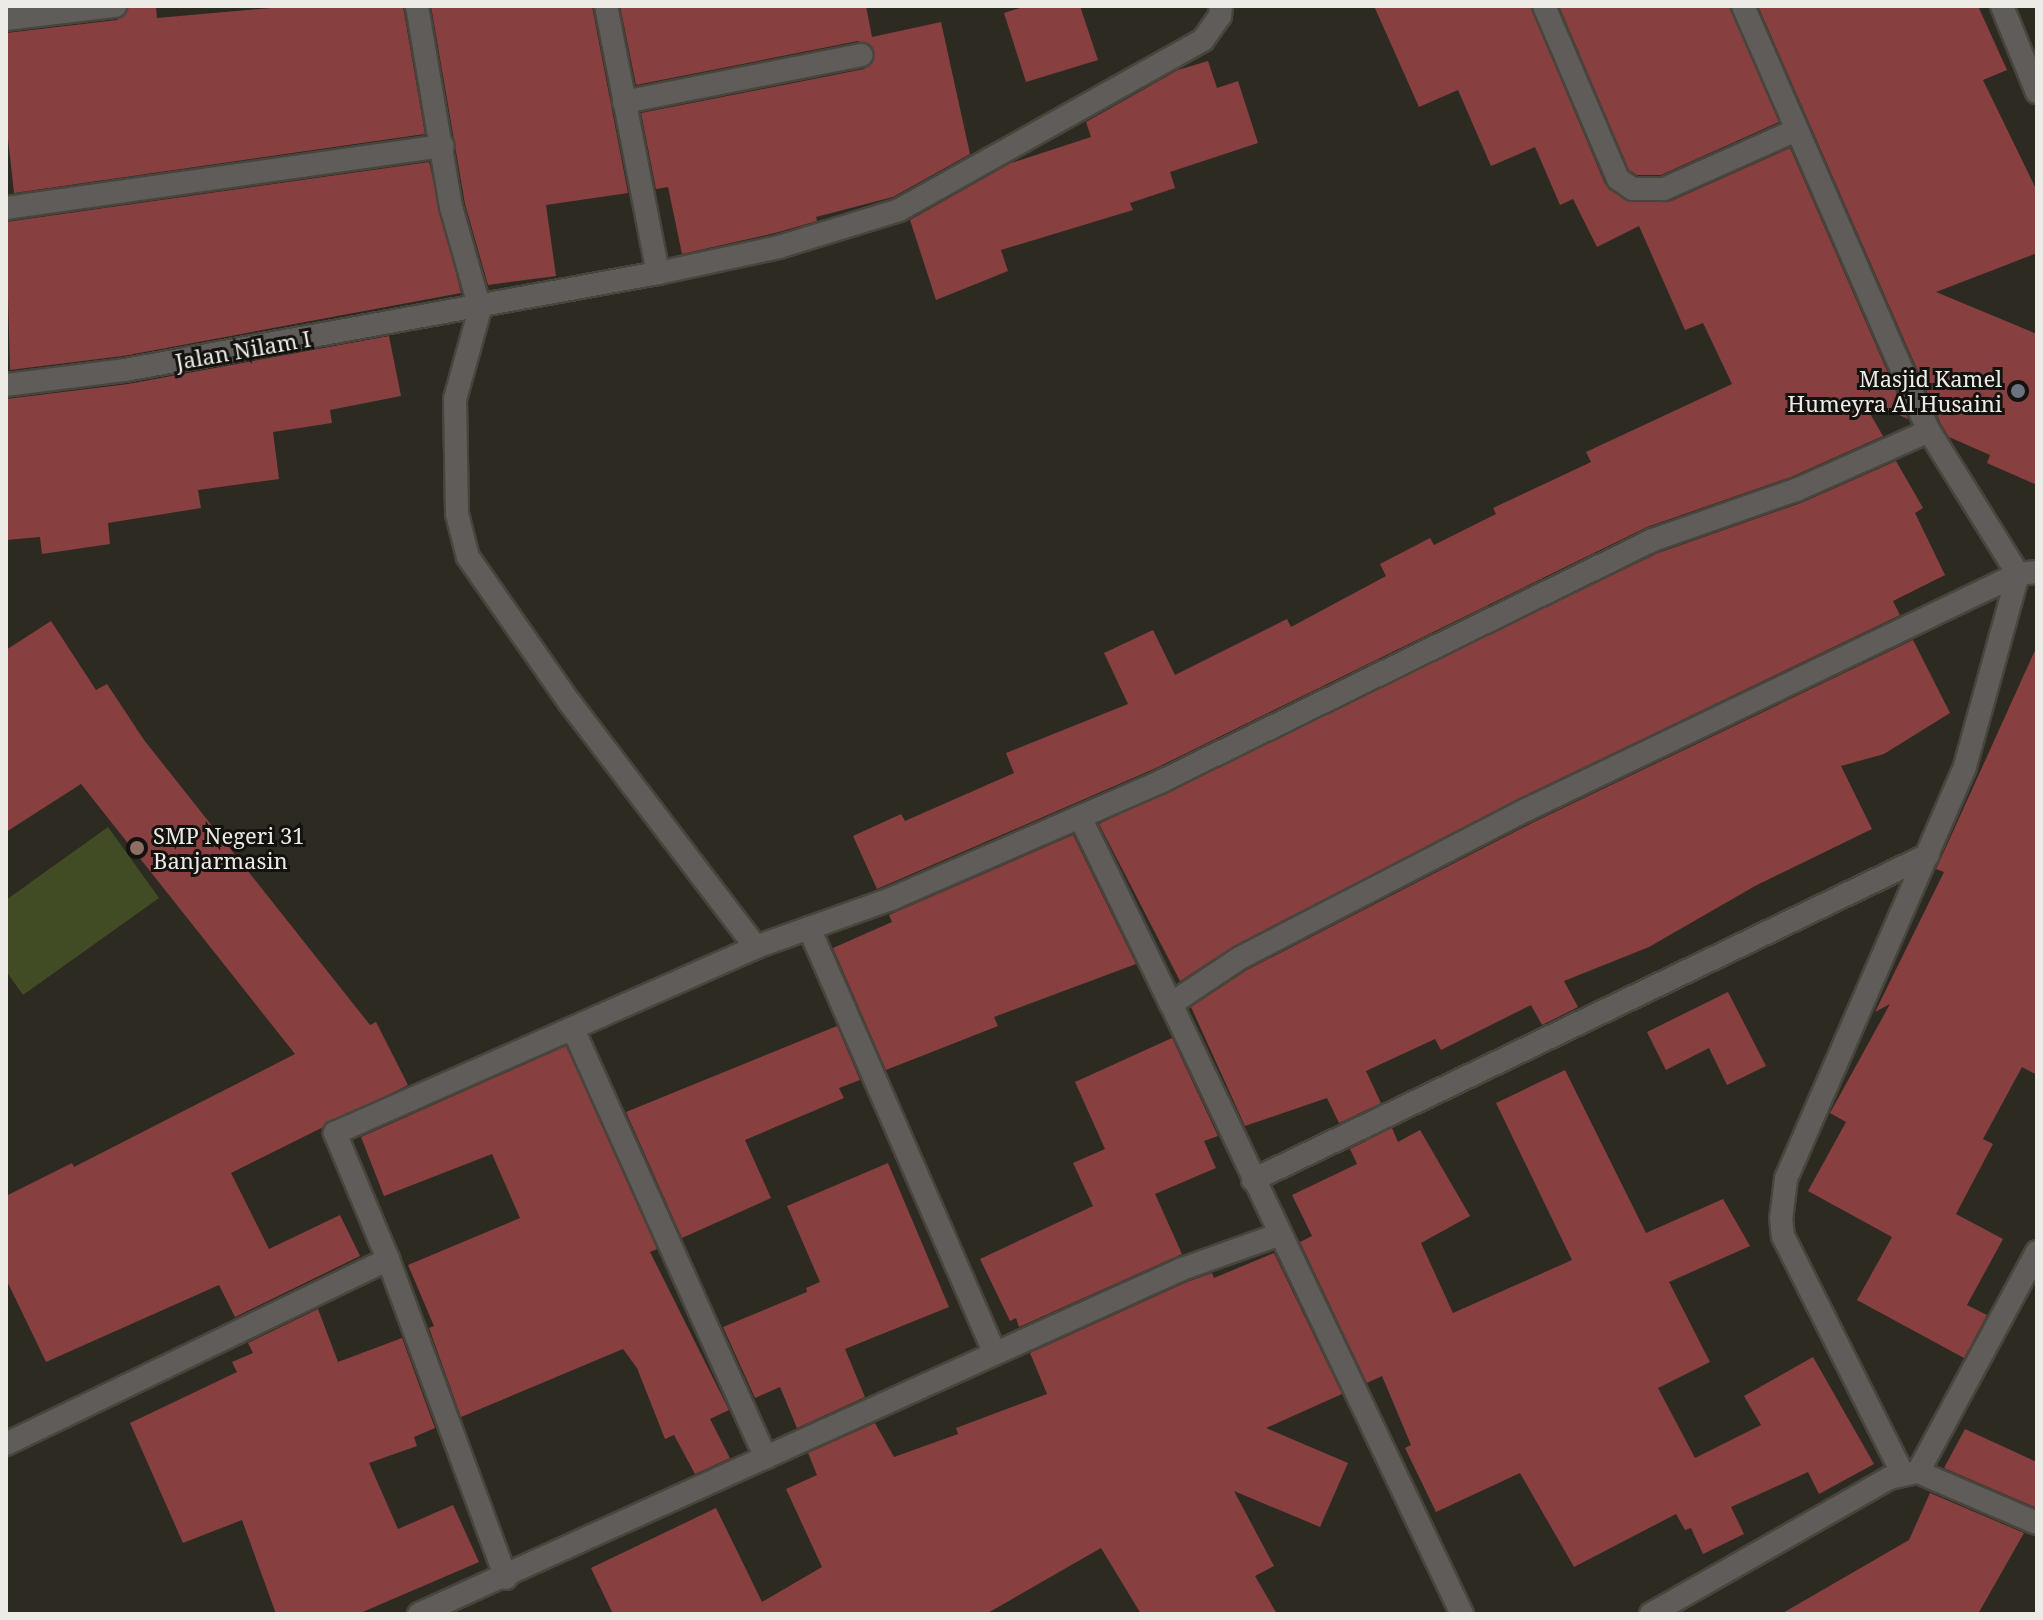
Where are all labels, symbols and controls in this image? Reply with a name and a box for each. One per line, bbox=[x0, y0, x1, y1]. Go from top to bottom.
street label: Jalan Nilam I bbox=[173, 325, 313, 375]
place label: Masjid Kamel Humeyra Al Husaini bbox=[1788, 365, 2002, 416]
marker: Masjid Kamel Humeyra Al Husaini bbox=[2009, 382, 2027, 400]
place label: SMP Negeri 31 Banjarmasin bbox=[153, 822, 304, 874]
marker: SMP Negeri 31 Banjarmasin bbox=[128, 839, 146, 857]

